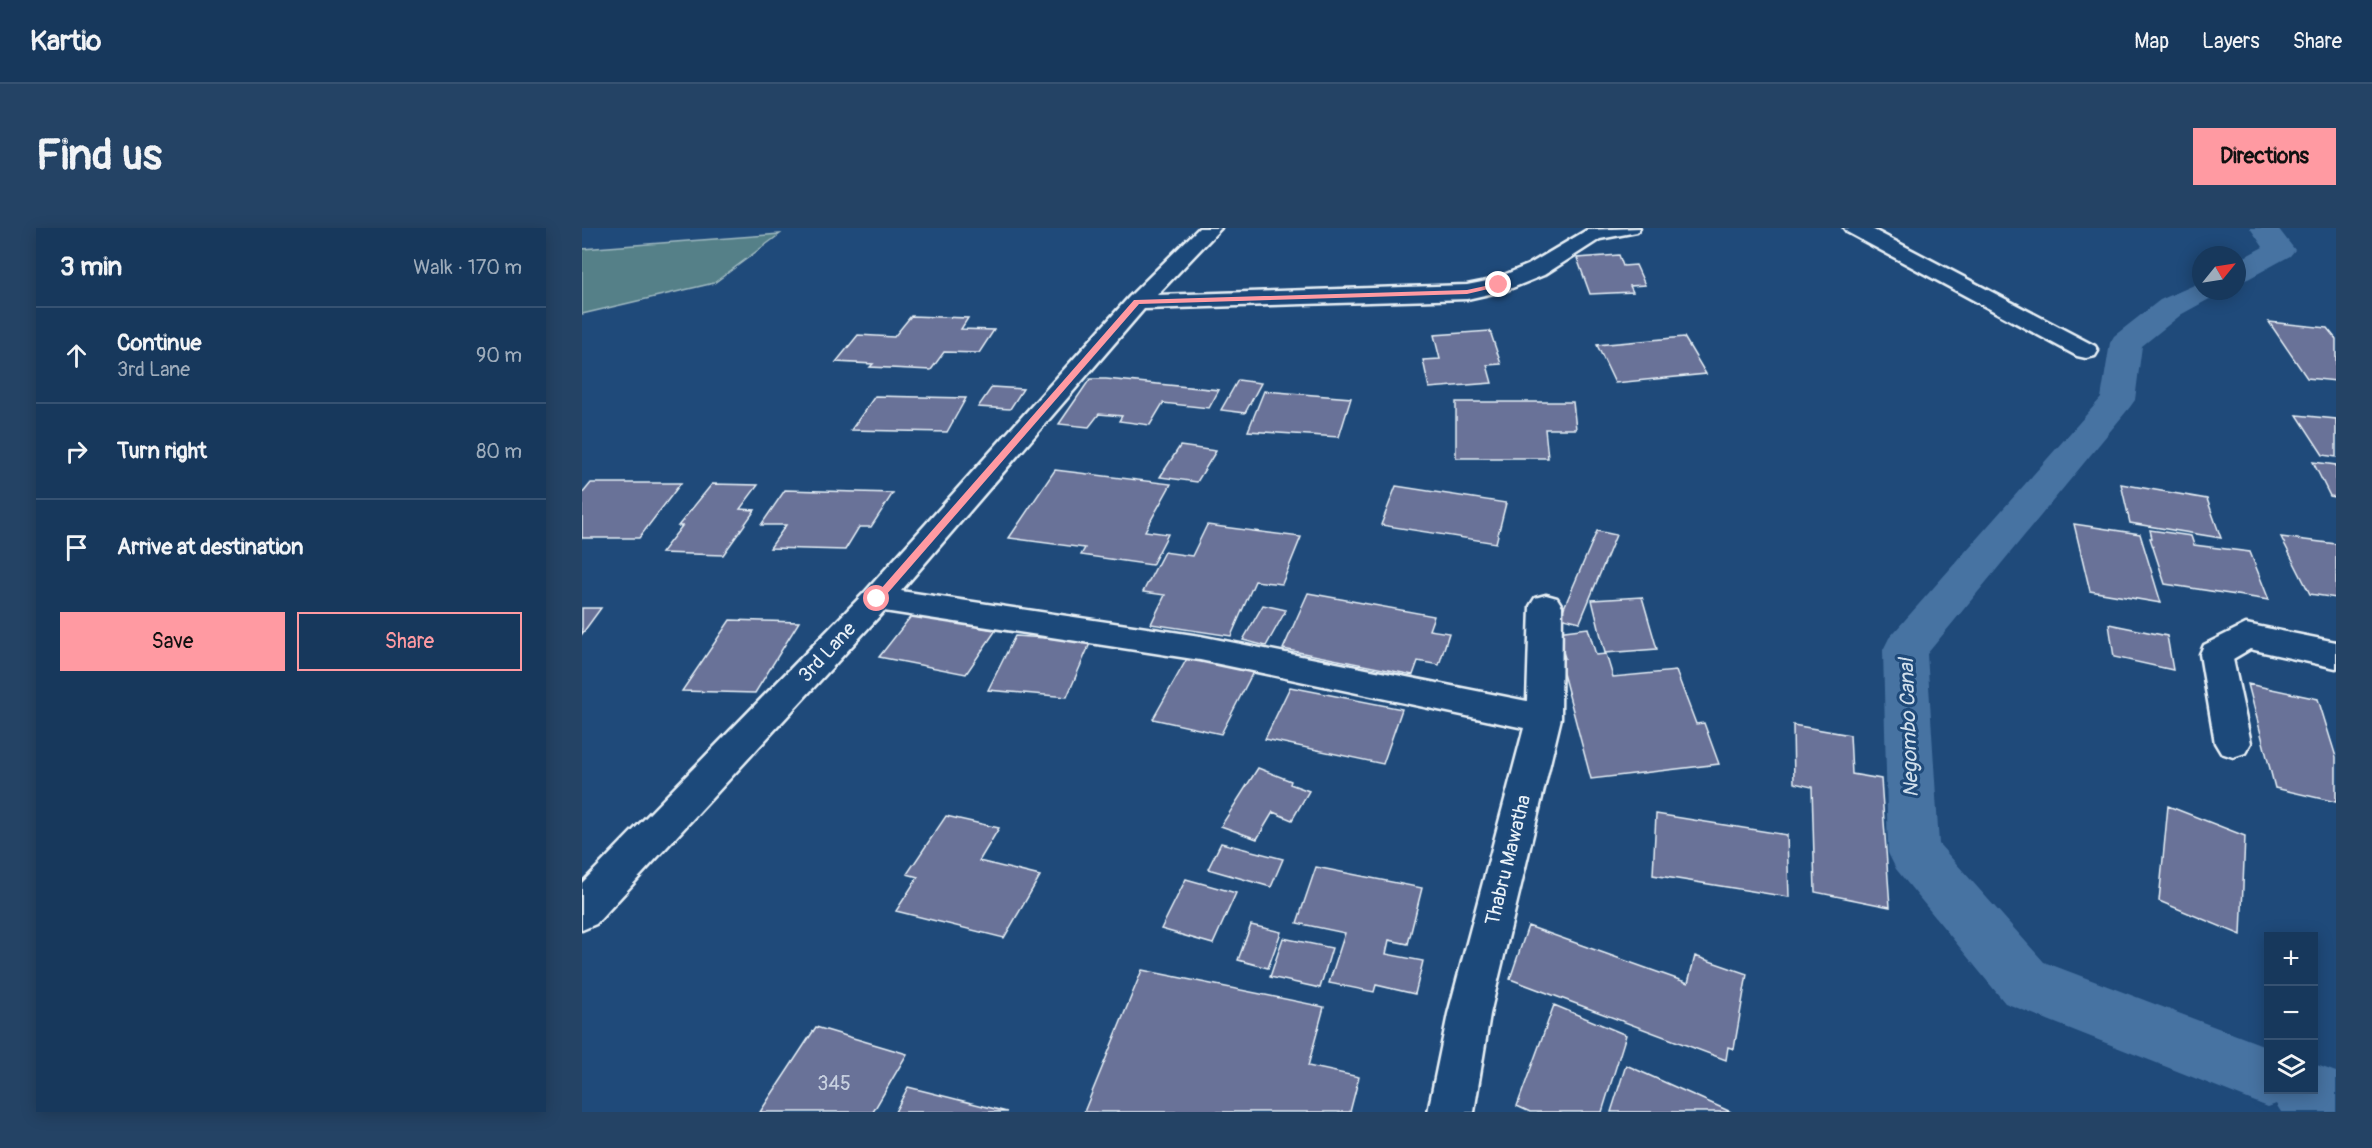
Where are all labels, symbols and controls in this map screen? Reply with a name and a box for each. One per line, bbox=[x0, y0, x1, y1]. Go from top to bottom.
text: Kartio bbox=[30, 24, 101, 59]
text: Map bbox=[2134, 28, 2169, 55]
text: Layers bbox=[2202, 28, 2260, 55]
text: Share bbox=[2293, 28, 2342, 55]
button: Directions bbox=[2193, 128, 2336, 185]
text: Find us bbox=[36, 130, 162, 182]
north arrow bbox=[2192, 246, 2246, 300]
text: 3 min bbox=[60, 251, 122, 283]
text: Walk · 170 m bbox=[413, 255, 522, 280]
route end bbox=[1485, 271, 1511, 297]
text: Continue bbox=[117, 329, 201, 357]
icon: ahead bbox=[60, 339, 93, 372]
text: 90 m bbox=[476, 343, 522, 368]
text: 3rd Lane bbox=[117, 357, 190, 382]
icon: right bbox=[60, 435, 93, 468]
text: Turn right bbox=[117, 437, 207, 465]
text: 80 m bbox=[476, 439, 522, 464]
icon: arrive bbox=[60, 531, 93, 564]
text: Arrive at destination bbox=[117, 533, 303, 561]
route start bbox=[863, 585, 889, 611]
button: Save bbox=[60, 612, 285, 671]
button: Share bbox=[297, 612, 522, 671]
street label: 3rd Lane bbox=[793, 617, 861, 687]
water label: Negombo Canal bbox=[1893, 656, 1925, 798]
street label: Thabru Mawatha bbox=[1480, 792, 1536, 928]
map controls bbox=[2264, 932, 2318, 1094]
button: + bbox=[2264, 932, 2318, 986]
button: − bbox=[2264, 986, 2318, 1040]
button: layers bbox=[2264, 1040, 2318, 1094]
house number: 345 bbox=[817, 1071, 851, 1096]

